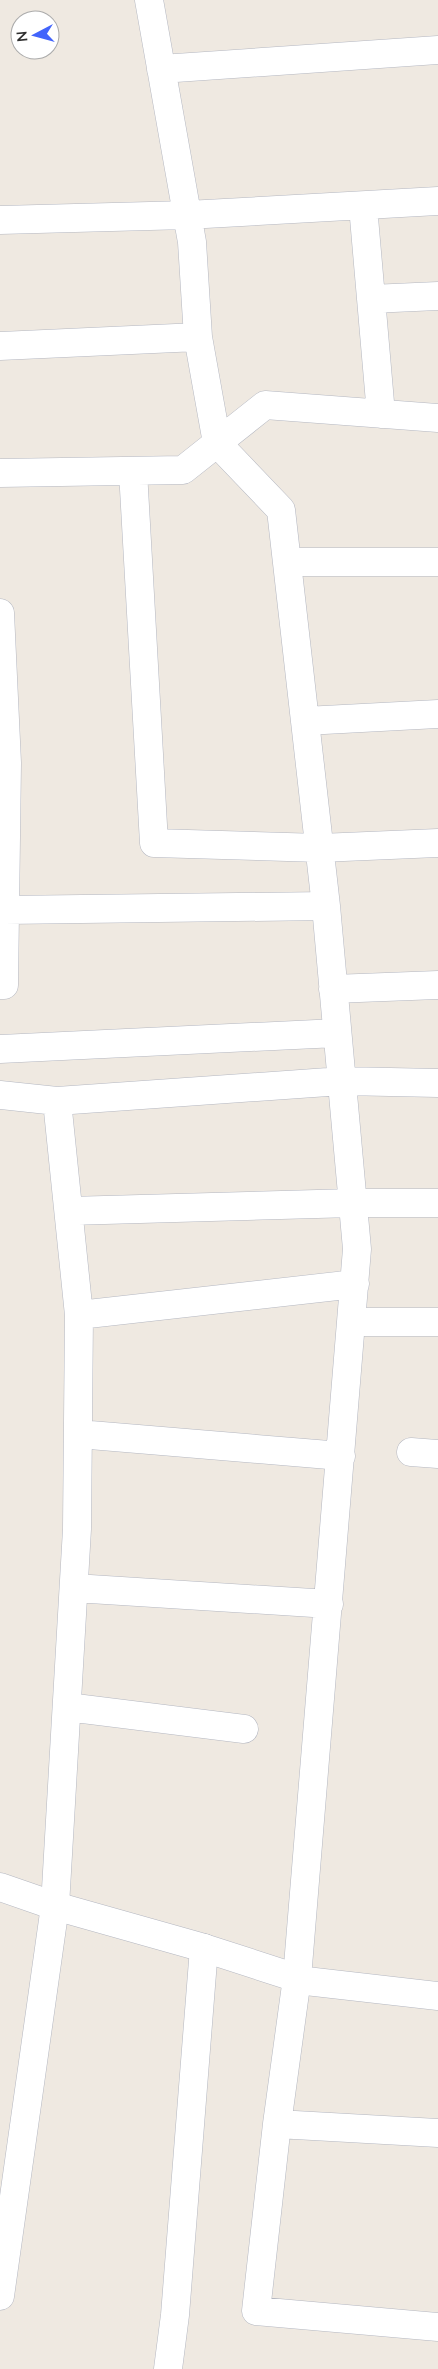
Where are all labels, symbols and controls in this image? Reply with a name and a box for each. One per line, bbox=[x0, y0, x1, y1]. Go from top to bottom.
north arrow bbox=[10, 10, 60, 60]
text: N bbox=[13, 30, 31, 43]

